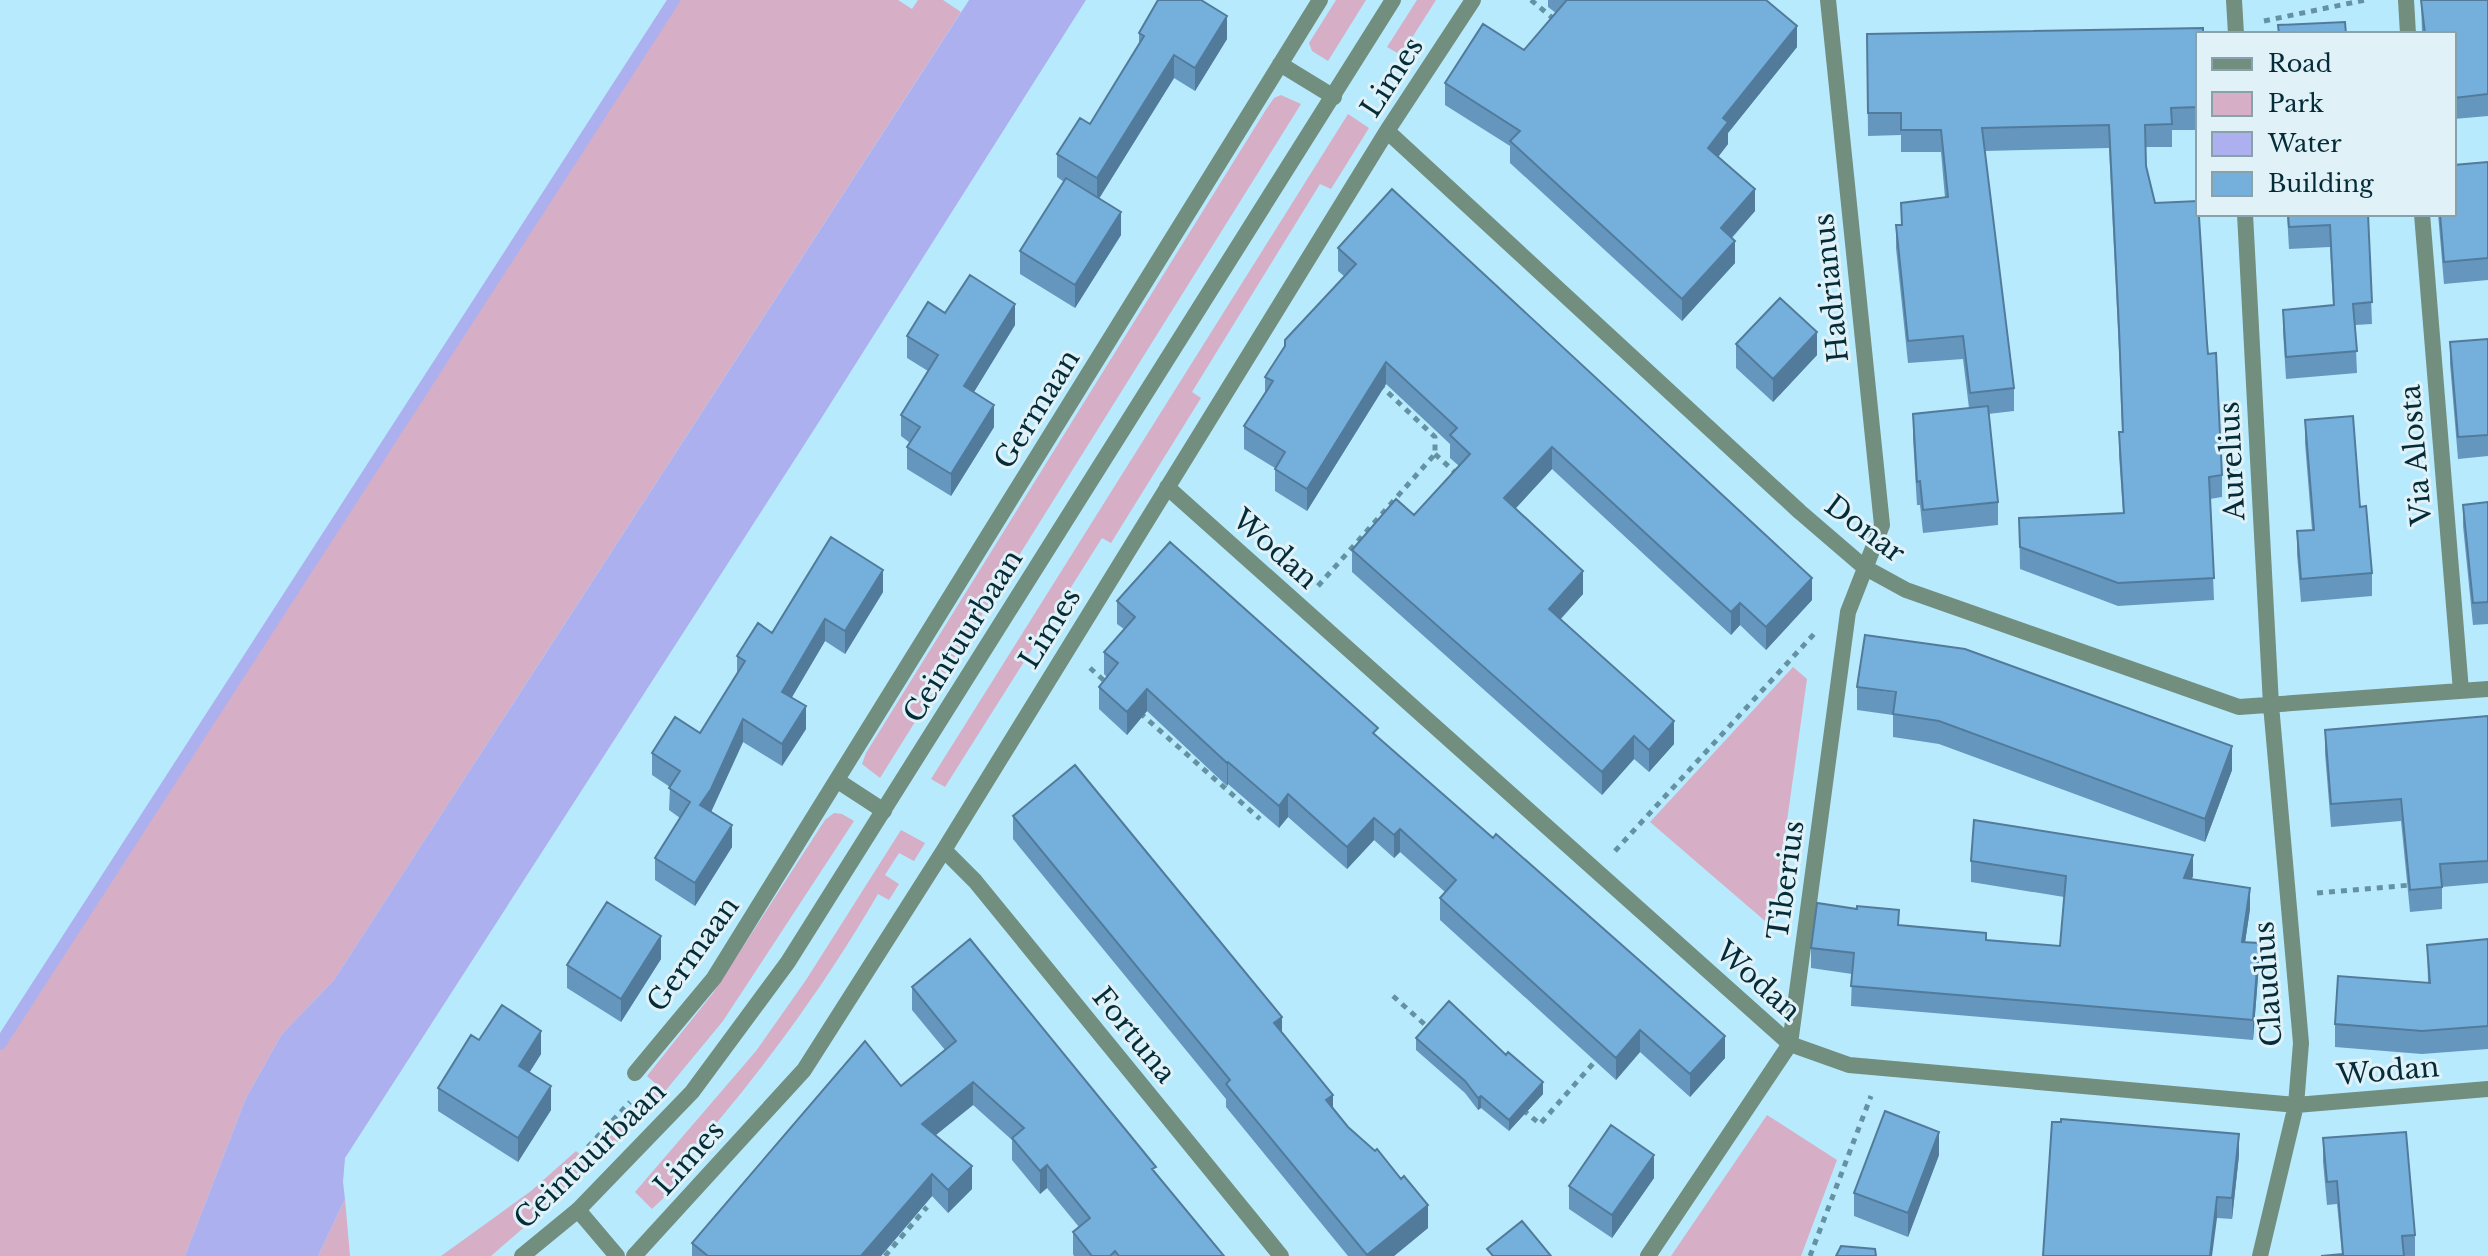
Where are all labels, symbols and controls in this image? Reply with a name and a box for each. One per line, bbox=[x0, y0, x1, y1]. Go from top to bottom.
street label: Limes bbox=[1353, 30, 1431, 124]
legend bbox=[2196, 32, 2456, 216]
text: Road bbox=[2268, 49, 2332, 78]
text: Park bbox=[2268, 89, 2324, 118]
text: Water bbox=[2267, 129, 2342, 158]
text: Building bbox=[2268, 169, 2374, 198]
street label: Hadrianus bbox=[1806, 212, 1856, 364]
street label: Germaan bbox=[987, 343, 1087, 475]
street label: Via Alosta bbox=[2392, 383, 2440, 528]
street label: Aurelius bbox=[2211, 401, 2253, 522]
street label: Donar bbox=[1818, 488, 1912, 571]
street label: Wodan bbox=[1224, 501, 1325, 596]
street label: Ceintuurbaan bbox=[896, 543, 1030, 729]
street label: Limes bbox=[1012, 581, 1088, 675]
street label: Tiberius bbox=[1760, 818, 1812, 942]
street label: Germaan bbox=[639, 889, 747, 1019]
street label: Claudius bbox=[2246, 920, 2290, 1048]
street label: Wodan bbox=[1707, 933, 1808, 1028]
street label: Fortuna bbox=[1085, 980, 1184, 1090]
street label: Wodan bbox=[2334, 1049, 2441, 1093]
street label: Ceintuurbaan bbox=[507, 1074, 673, 1236]
street label: Limes bbox=[646, 1113, 732, 1203]

